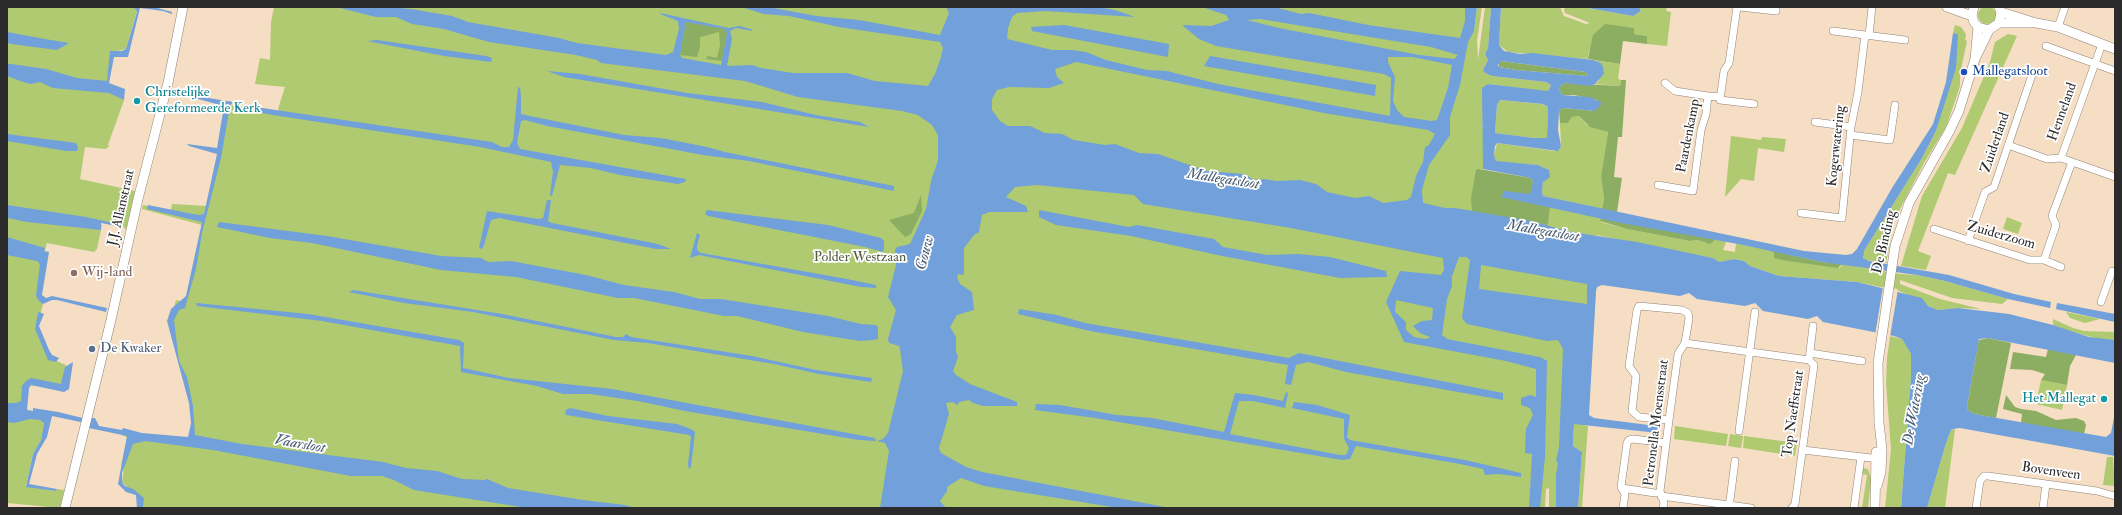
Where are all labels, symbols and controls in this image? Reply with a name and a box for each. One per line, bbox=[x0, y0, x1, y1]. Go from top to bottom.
place label: Mallegatsloot bbox=[1972, 64, 2048, 80]
marker: Mallegatsloot bbox=[1959, 67, 1969, 77]
street label: Henneland bbox=[2045, 81, 2081, 143]
place label: Christelijke Gereformeerde Kerk bbox=[145, 85, 261, 118]
marker: Christelijke Gereformeerde Kerk bbox=[132, 96, 142, 106]
street label: Paardenkamp bbox=[1674, 98, 1704, 174]
street label: Kogerwatering bbox=[1824, 104, 1850, 188]
street label: Zuiderland bbox=[1978, 111, 2014, 175]
water label: Mallegatsloot bbox=[1186, 165, 1260, 195]
street label: J.J. Allanstraat bbox=[105, 168, 139, 248]
street label: De Binding bbox=[1870, 208, 1900, 276]
water label: Mallegatsloot bbox=[1506, 217, 1580, 247]
street label: Zuiderzoom bbox=[1965, 218, 2037, 254]
water label: Gouw bbox=[913, 234, 939, 272]
park label: Polder Westzaan bbox=[814, 250, 906, 266]
place label: Wij-land bbox=[82, 265, 133, 281]
marker: Wij-land bbox=[69, 268, 79, 278]
place label: De Kwaker bbox=[100, 341, 161, 357]
marker: De Kwaker bbox=[87, 344, 97, 354]
street label: Petronella Moensstraat bbox=[1641, 359, 1673, 487]
street label: Top Naeffstraat bbox=[1780, 369, 1808, 459]
water label: De Watering bbox=[1900, 373, 1930, 447]
place label: Het Mallegat bbox=[2022, 391, 2096, 407]
marker: Het Mallegat bbox=[2099, 394, 2109, 404]
water label: Vaarsloot bbox=[273, 432, 327, 458]
street label: Bovenveen bbox=[2020, 460, 2082, 484]

